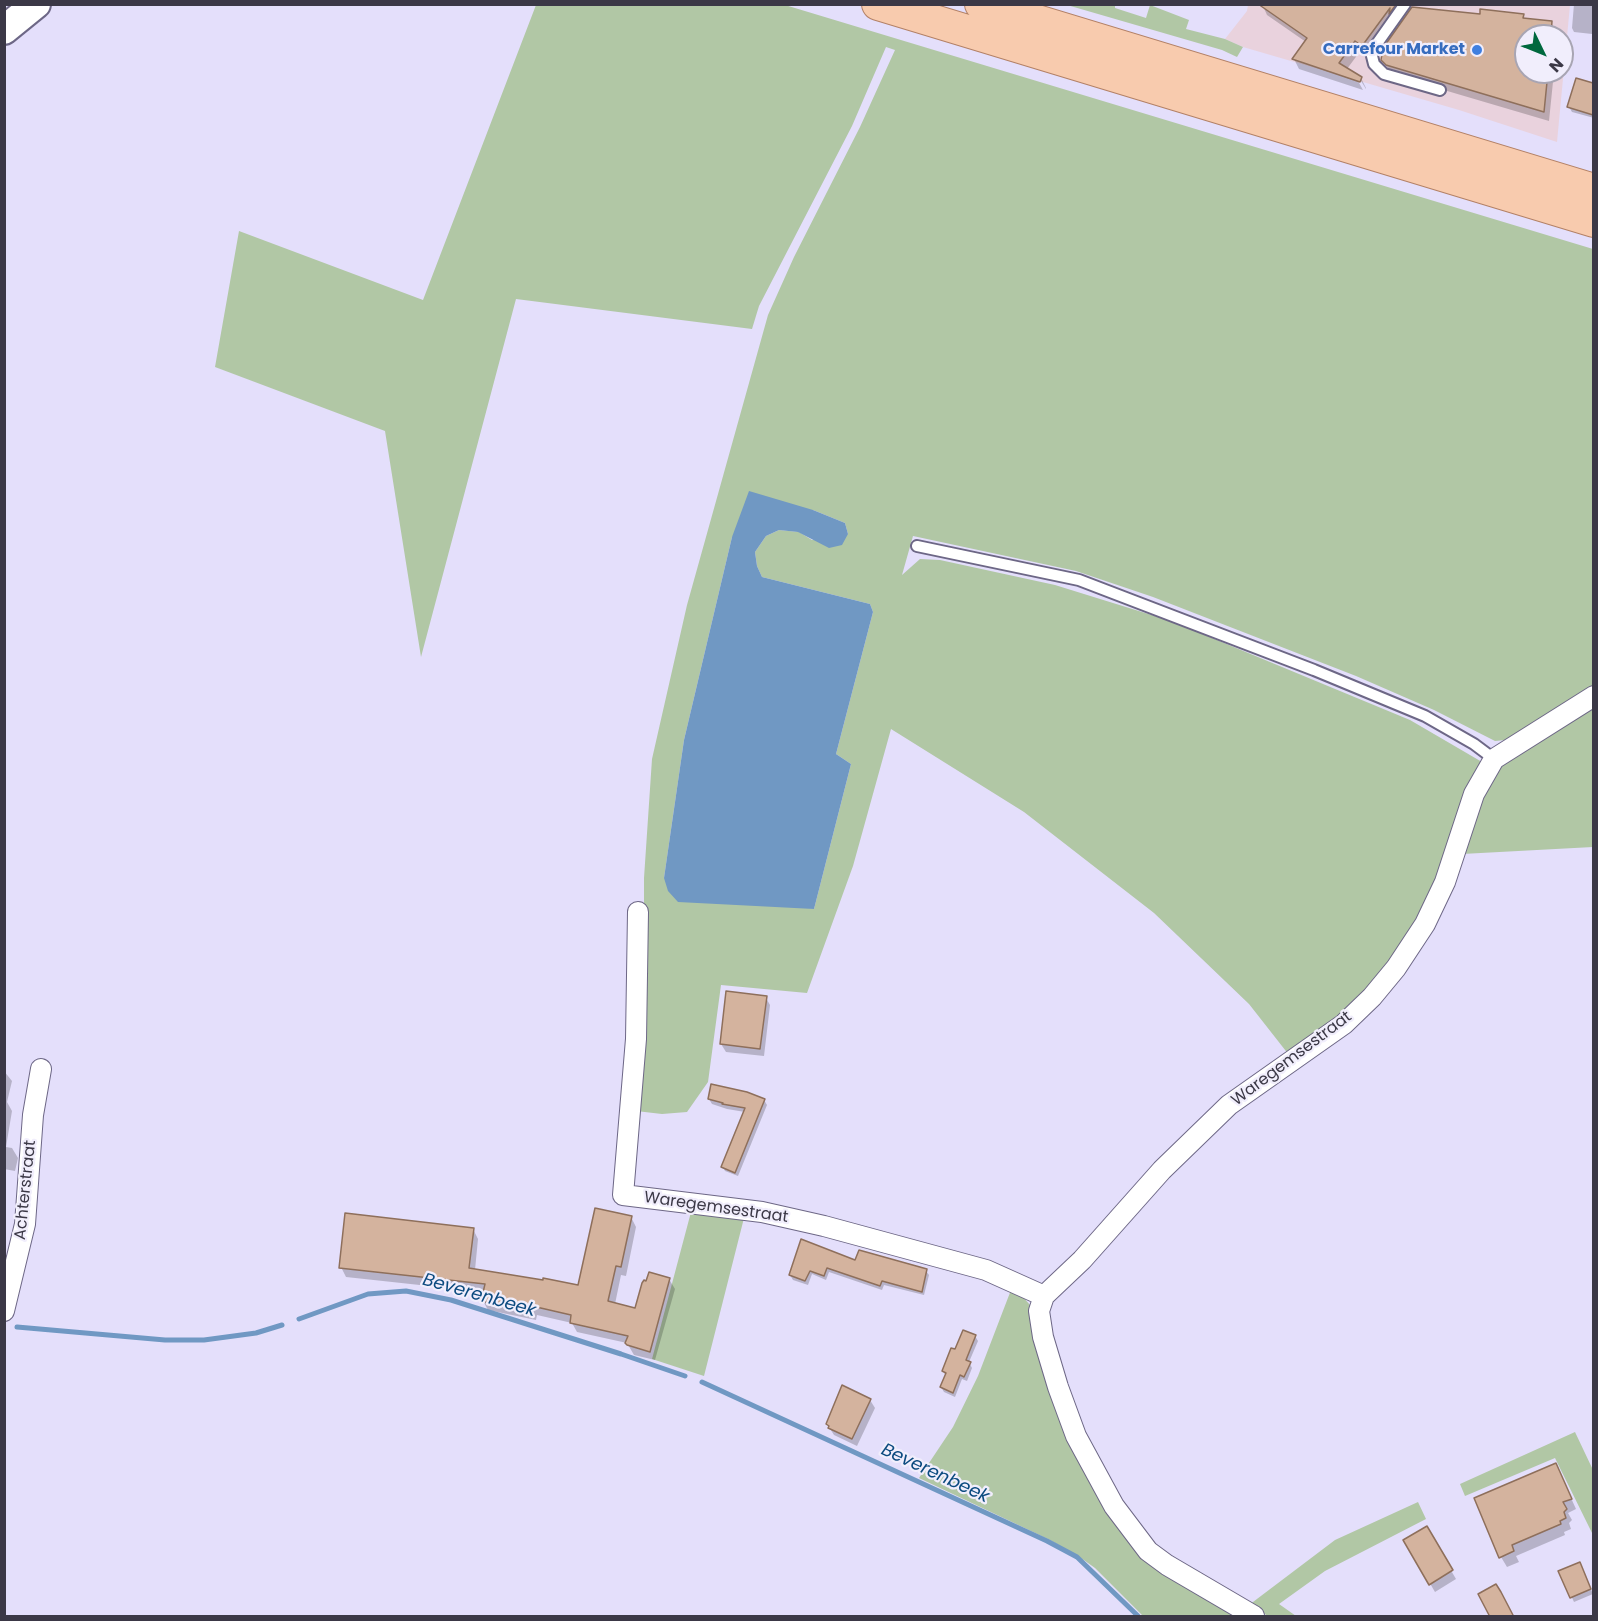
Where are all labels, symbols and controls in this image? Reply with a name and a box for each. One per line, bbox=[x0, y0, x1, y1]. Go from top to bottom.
north arrow bbox=[1514, 24, 1574, 84]
place label: Carrefour Market bbox=[1323, 40, 1465, 60]
marker: Carrefour Market bbox=[1470, 43, 1484, 57]
text: N bbox=[1544, 53, 1569, 77]
street label: Waregemsestraat bbox=[1228, 1008, 1356, 1110]
street label: Achterstraat bbox=[11, 1139, 41, 1241]
street label: Waregemsestraat bbox=[643, 1188, 789, 1228]
water label: Beverenbeek bbox=[420, 1270, 538, 1322]
water label: Beverenbeek bbox=[878, 1440, 992, 1508]

